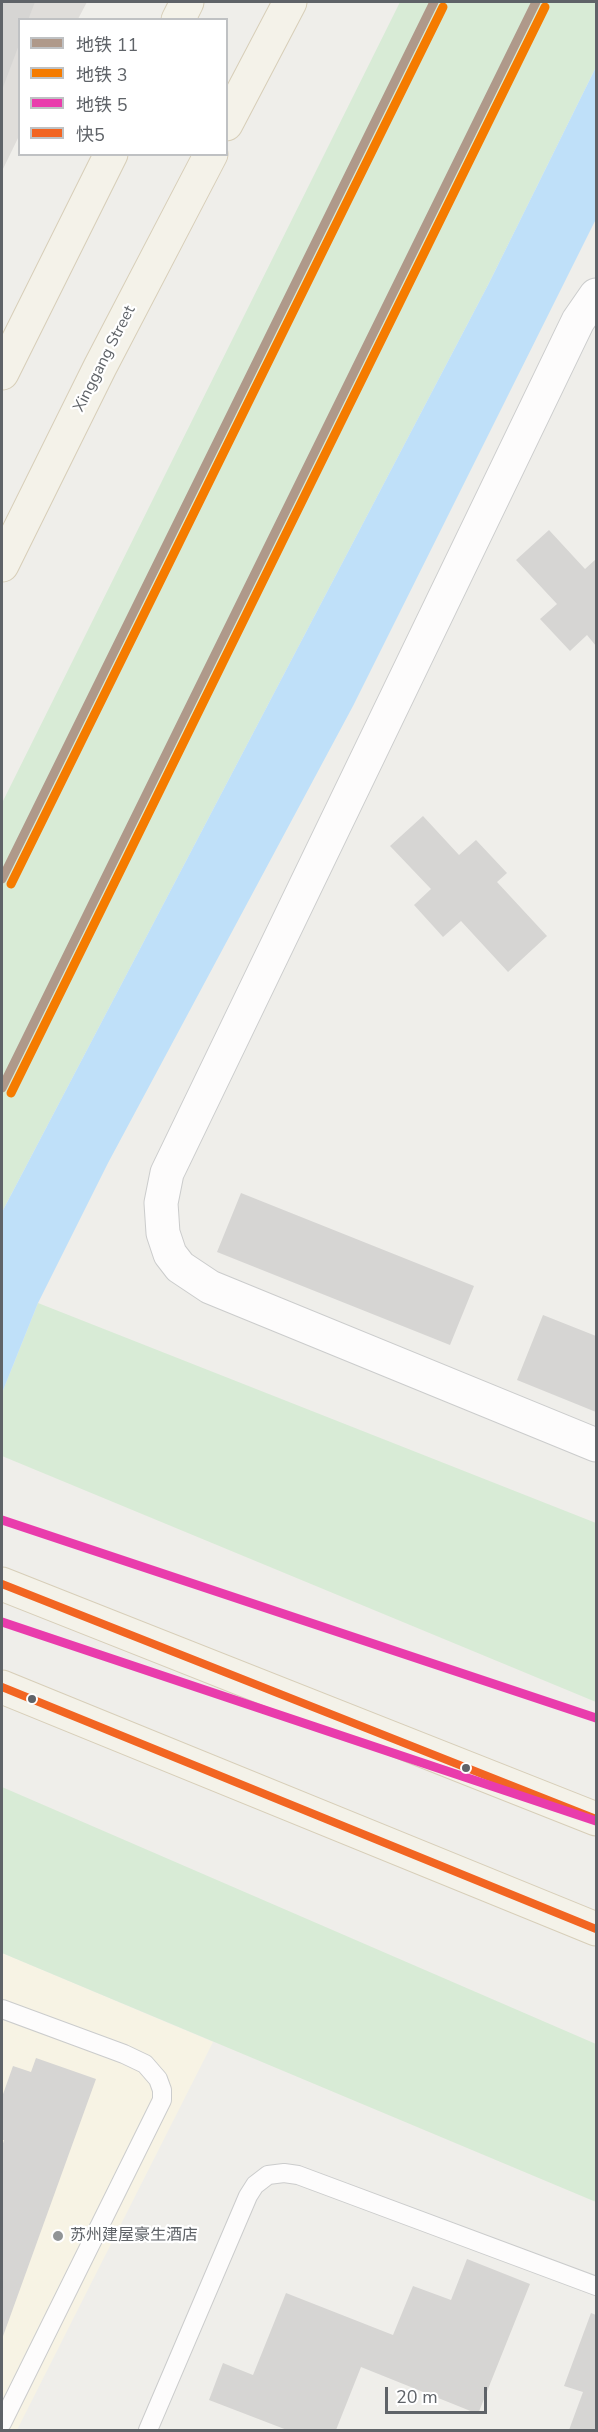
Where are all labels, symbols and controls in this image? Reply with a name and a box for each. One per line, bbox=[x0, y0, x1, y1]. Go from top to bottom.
legend bbox=[18, 18, 228, 156]
text: 地铁 11 bbox=[76, 33, 138, 57]
text: 地铁 3 bbox=[76, 63, 127, 87]
text: 地铁 5 bbox=[76, 93, 127, 117]
text: 快5 bbox=[76, 123, 105, 147]
street label: Xinggang Street bbox=[70, 303, 140, 415]
unlabelled marker bbox=[26, 1693, 38, 1705]
unlabelled marker bbox=[460, 1762, 472, 1774]
place label: 苏州建屋豪生酒店 bbox=[70, 2226, 198, 2246]
marker: 苏州建屋豪生酒店 bbox=[51, 2229, 65, 2243]
scale bar bbox=[388, 2375, 490, 2413]
text: 20 m bbox=[396, 2385, 438, 2409]

